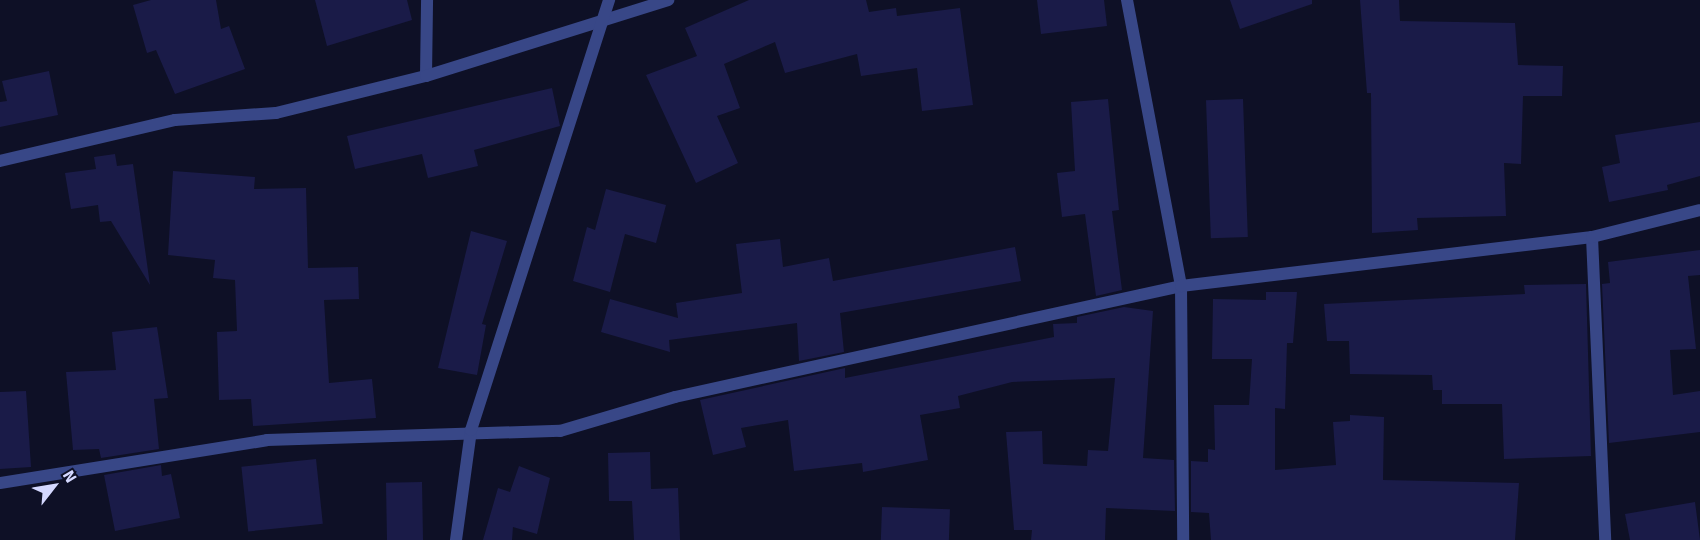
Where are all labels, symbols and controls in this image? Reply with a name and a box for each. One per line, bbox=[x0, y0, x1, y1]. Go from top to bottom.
north arrow bbox=[24, 456, 84, 516]
text: N bbox=[58, 467, 81, 487]

